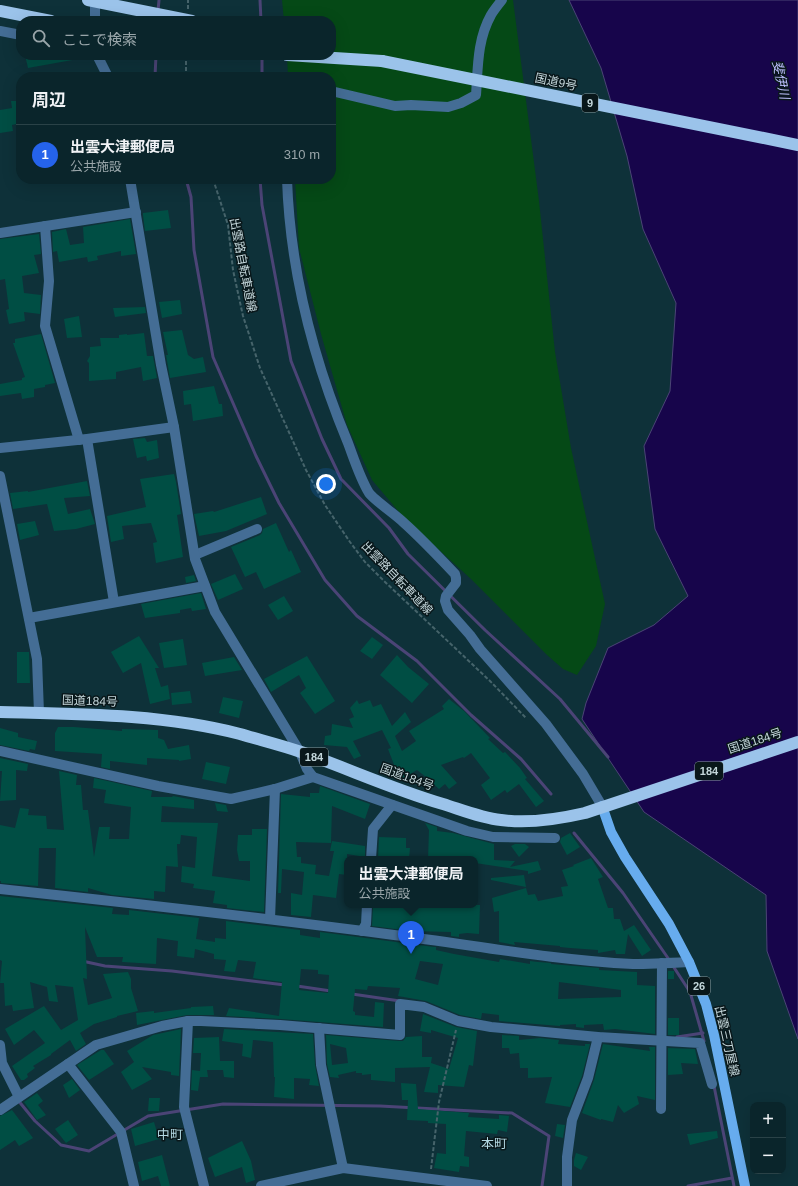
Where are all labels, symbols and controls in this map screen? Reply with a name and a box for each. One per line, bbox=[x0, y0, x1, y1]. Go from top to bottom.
search box bbox=[16, 16, 336, 60]
icon: search bbox=[30, 27, 52, 49]
text: ここで検索 bbox=[62, 31, 137, 48]
water label: 斐伊川 bbox=[770, 59, 793, 103]
street label: 国道9号 bbox=[534, 71, 578, 93]
text: 周辺 bbox=[32, 91, 66, 110]
road number: 9 bbox=[582, 94, 598, 112]
text: 出雲大津郵便局 bbox=[70, 138, 175, 155]
text: 1 bbox=[41, 147, 49, 162]
text: 310 m bbox=[284, 147, 320, 162]
text: 公共施設 bbox=[70, 159, 122, 174]
street label: 出雲路自転車道線 bbox=[227, 217, 259, 313]
your location bbox=[316, 474, 336, 494]
street label: 出雲路自転車道線 bbox=[359, 539, 435, 617]
street label: 国道184号 bbox=[62, 693, 118, 709]
street label: 国道184号 bbox=[726, 726, 784, 756]
road number: 184 bbox=[300, 748, 328, 766]
street label: 国道184号 bbox=[378, 761, 436, 793]
road number: 184 bbox=[695, 762, 723, 780]
popup bbox=[344, 856, 478, 908]
text: 出雲大津郵便局 bbox=[358, 865, 464, 882]
text: 公共施設 bbox=[358, 886, 411, 901]
pin: 1 bbox=[398, 921, 424, 954]
road number: 26 bbox=[688, 977, 710, 995]
street label: 出雲三刀屋線 bbox=[712, 1004, 742, 1078]
map controls bbox=[750, 1102, 786, 1174]
button: + bbox=[750, 1102, 786, 1138]
district label: 中町 bbox=[157, 1127, 183, 1142]
district label: 本町 bbox=[481, 1136, 507, 1151]
button: − bbox=[750, 1138, 786, 1174]

